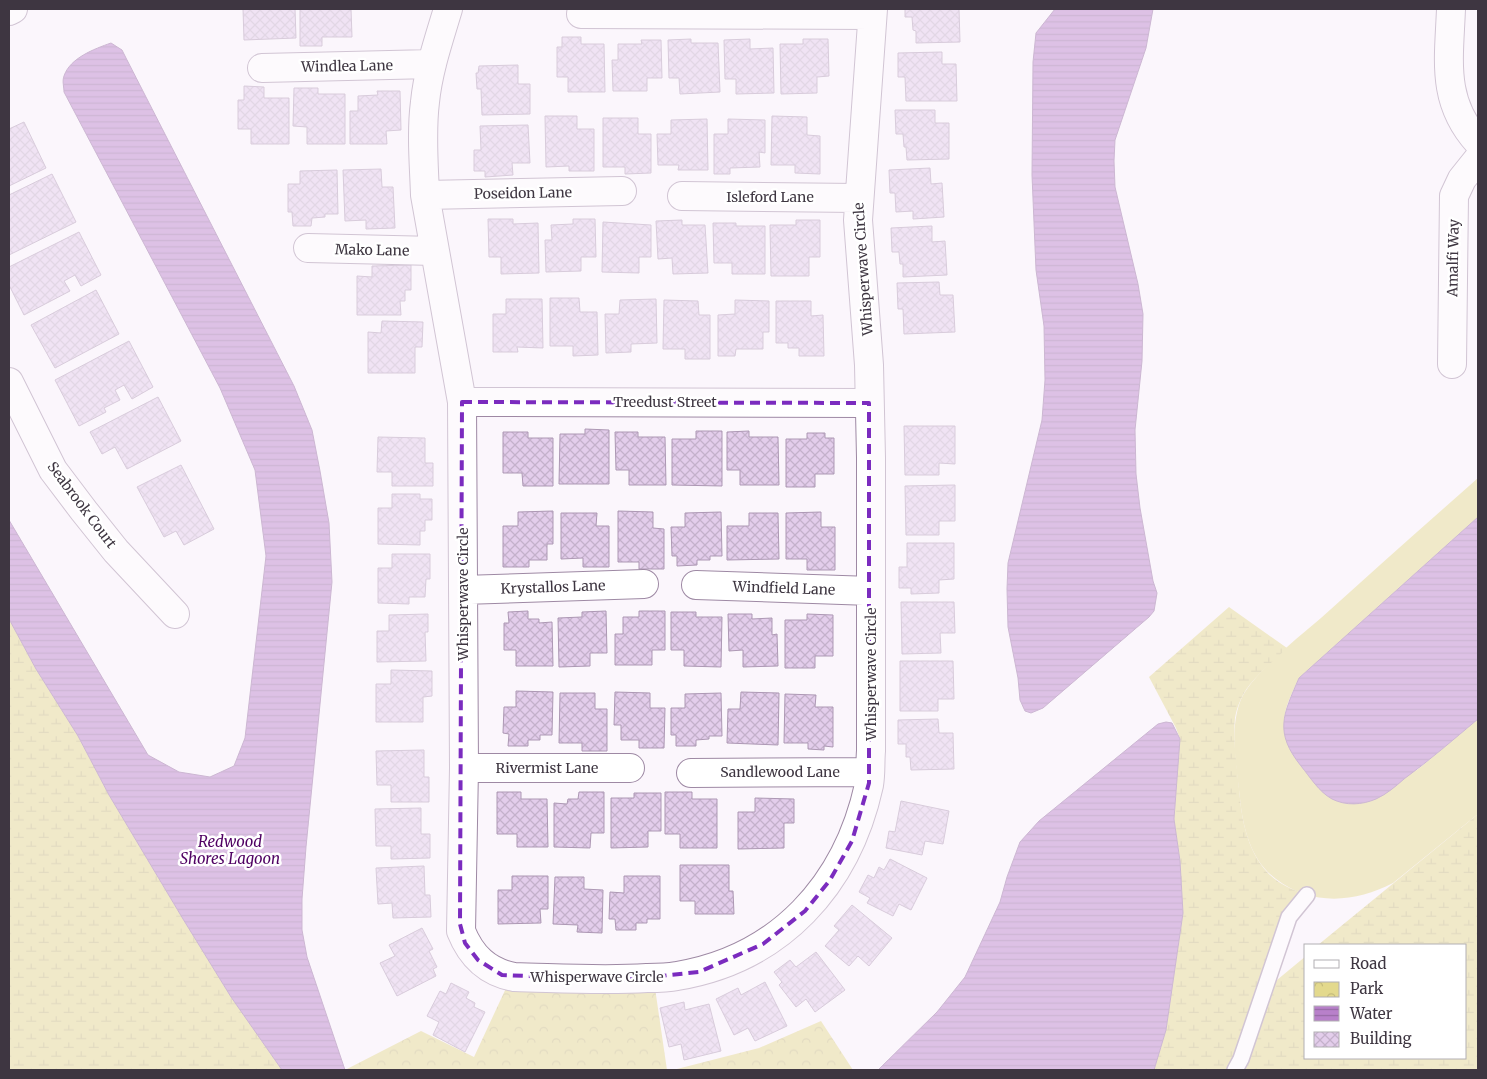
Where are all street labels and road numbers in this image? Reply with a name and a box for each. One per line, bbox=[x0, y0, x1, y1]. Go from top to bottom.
street label: Windlea Lane bbox=[300, 56, 393, 76]
street label: Poseidon Lane bbox=[474, 183, 572, 203]
street label: Isleford Lane bbox=[726, 188, 814, 206]
street label: Whisperwave Circle bbox=[849, 202, 877, 337]
street label: Amalfi Way bbox=[1443, 218, 1463, 298]
street label: Mako Lane bbox=[335, 240, 409, 260]
street label: Treedust Street bbox=[613, 393, 717, 411]
street label: Seabrook Court bbox=[44, 458, 121, 552]
street label: Whisperwave Circle bbox=[454, 527, 472, 662]
street label: Krystallos Lane bbox=[500, 576, 606, 598]
street label: Windfield Lane bbox=[731, 577, 836, 599]
street label: Whisperwave Circle bbox=[862, 607, 880, 742]
street label: Rivermist Lane bbox=[496, 759, 598, 777]
street label: Sandlewood Lane bbox=[720, 763, 840, 781]
street label: Whisperwave Circle bbox=[529, 968, 664, 986]

